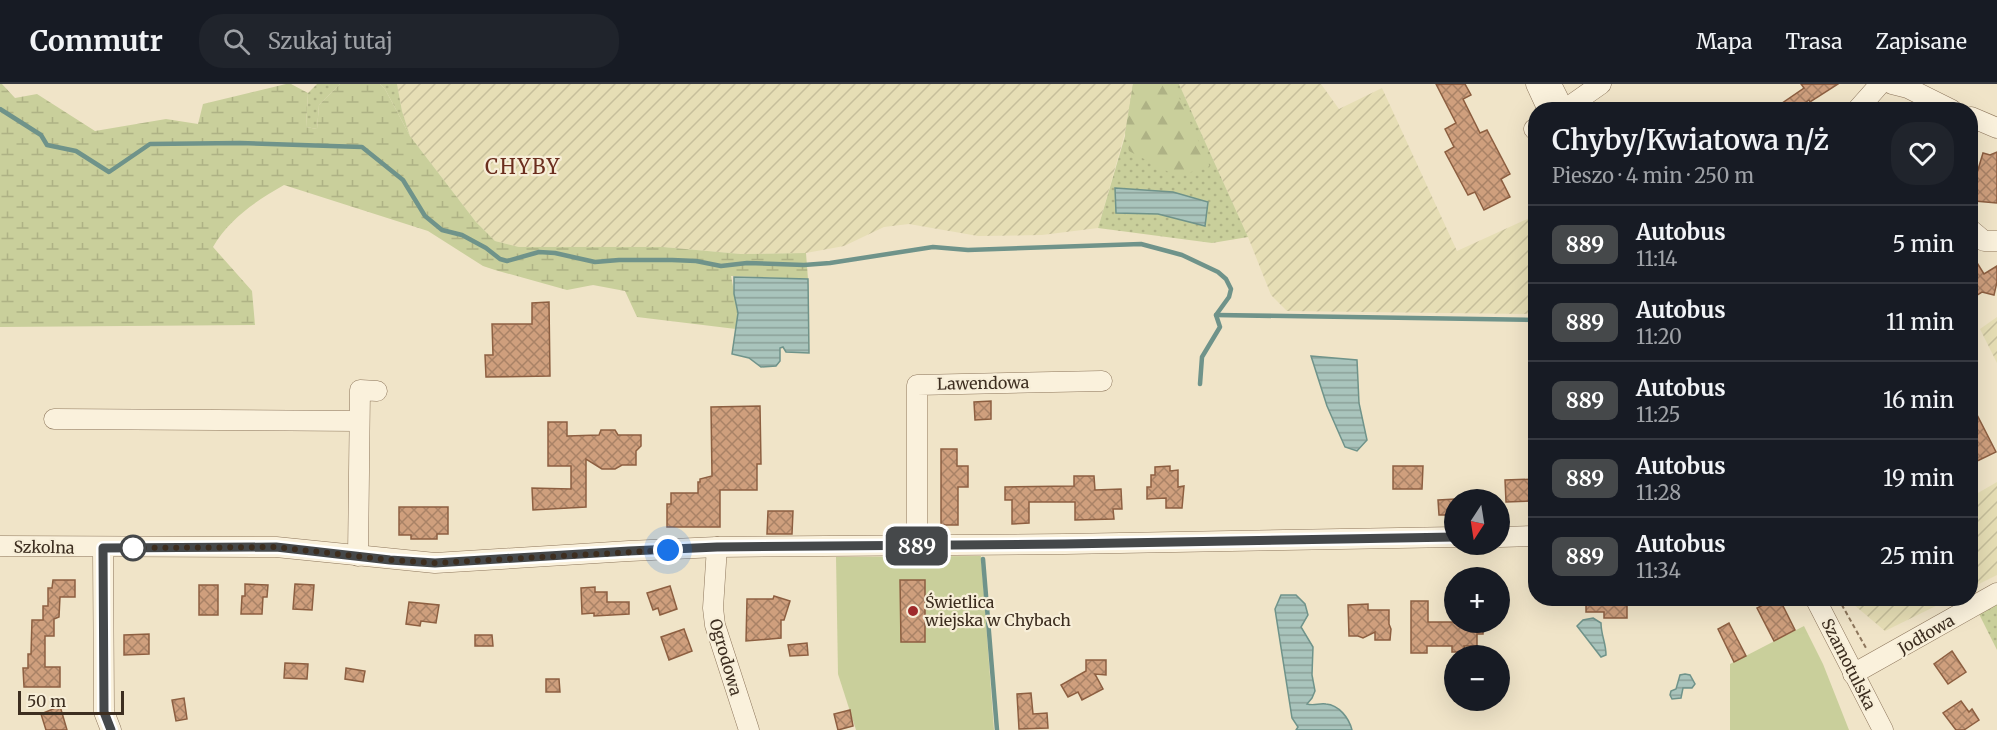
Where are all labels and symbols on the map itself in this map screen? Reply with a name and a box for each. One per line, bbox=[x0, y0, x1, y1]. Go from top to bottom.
district label: CHYBY bbox=[485, 154, 561, 179]
street label: Lawendowa bbox=[937, 372, 1030, 394]
north arrow bbox=[1444, 489, 1510, 555]
line badge: 889 bbox=[882, 526, 952, 566]
unlabelled marker bbox=[120, 535, 146, 561]
your location bbox=[653, 535, 683, 565]
street label: Szkolna bbox=[13, 536, 75, 558]
place label: Świetlica wiejska w Chybach bbox=[924, 592, 1071, 630]
marker: Świetlica wiejska w Chybach bbox=[906, 604, 920, 618]
street label: Jodłowa bbox=[1893, 610, 1958, 659]
street label: Szamotulska bbox=[1817, 615, 1881, 713]
street label: Ogrodowa bbox=[705, 616, 747, 698]
scale bar bbox=[18, 688, 124, 716]

